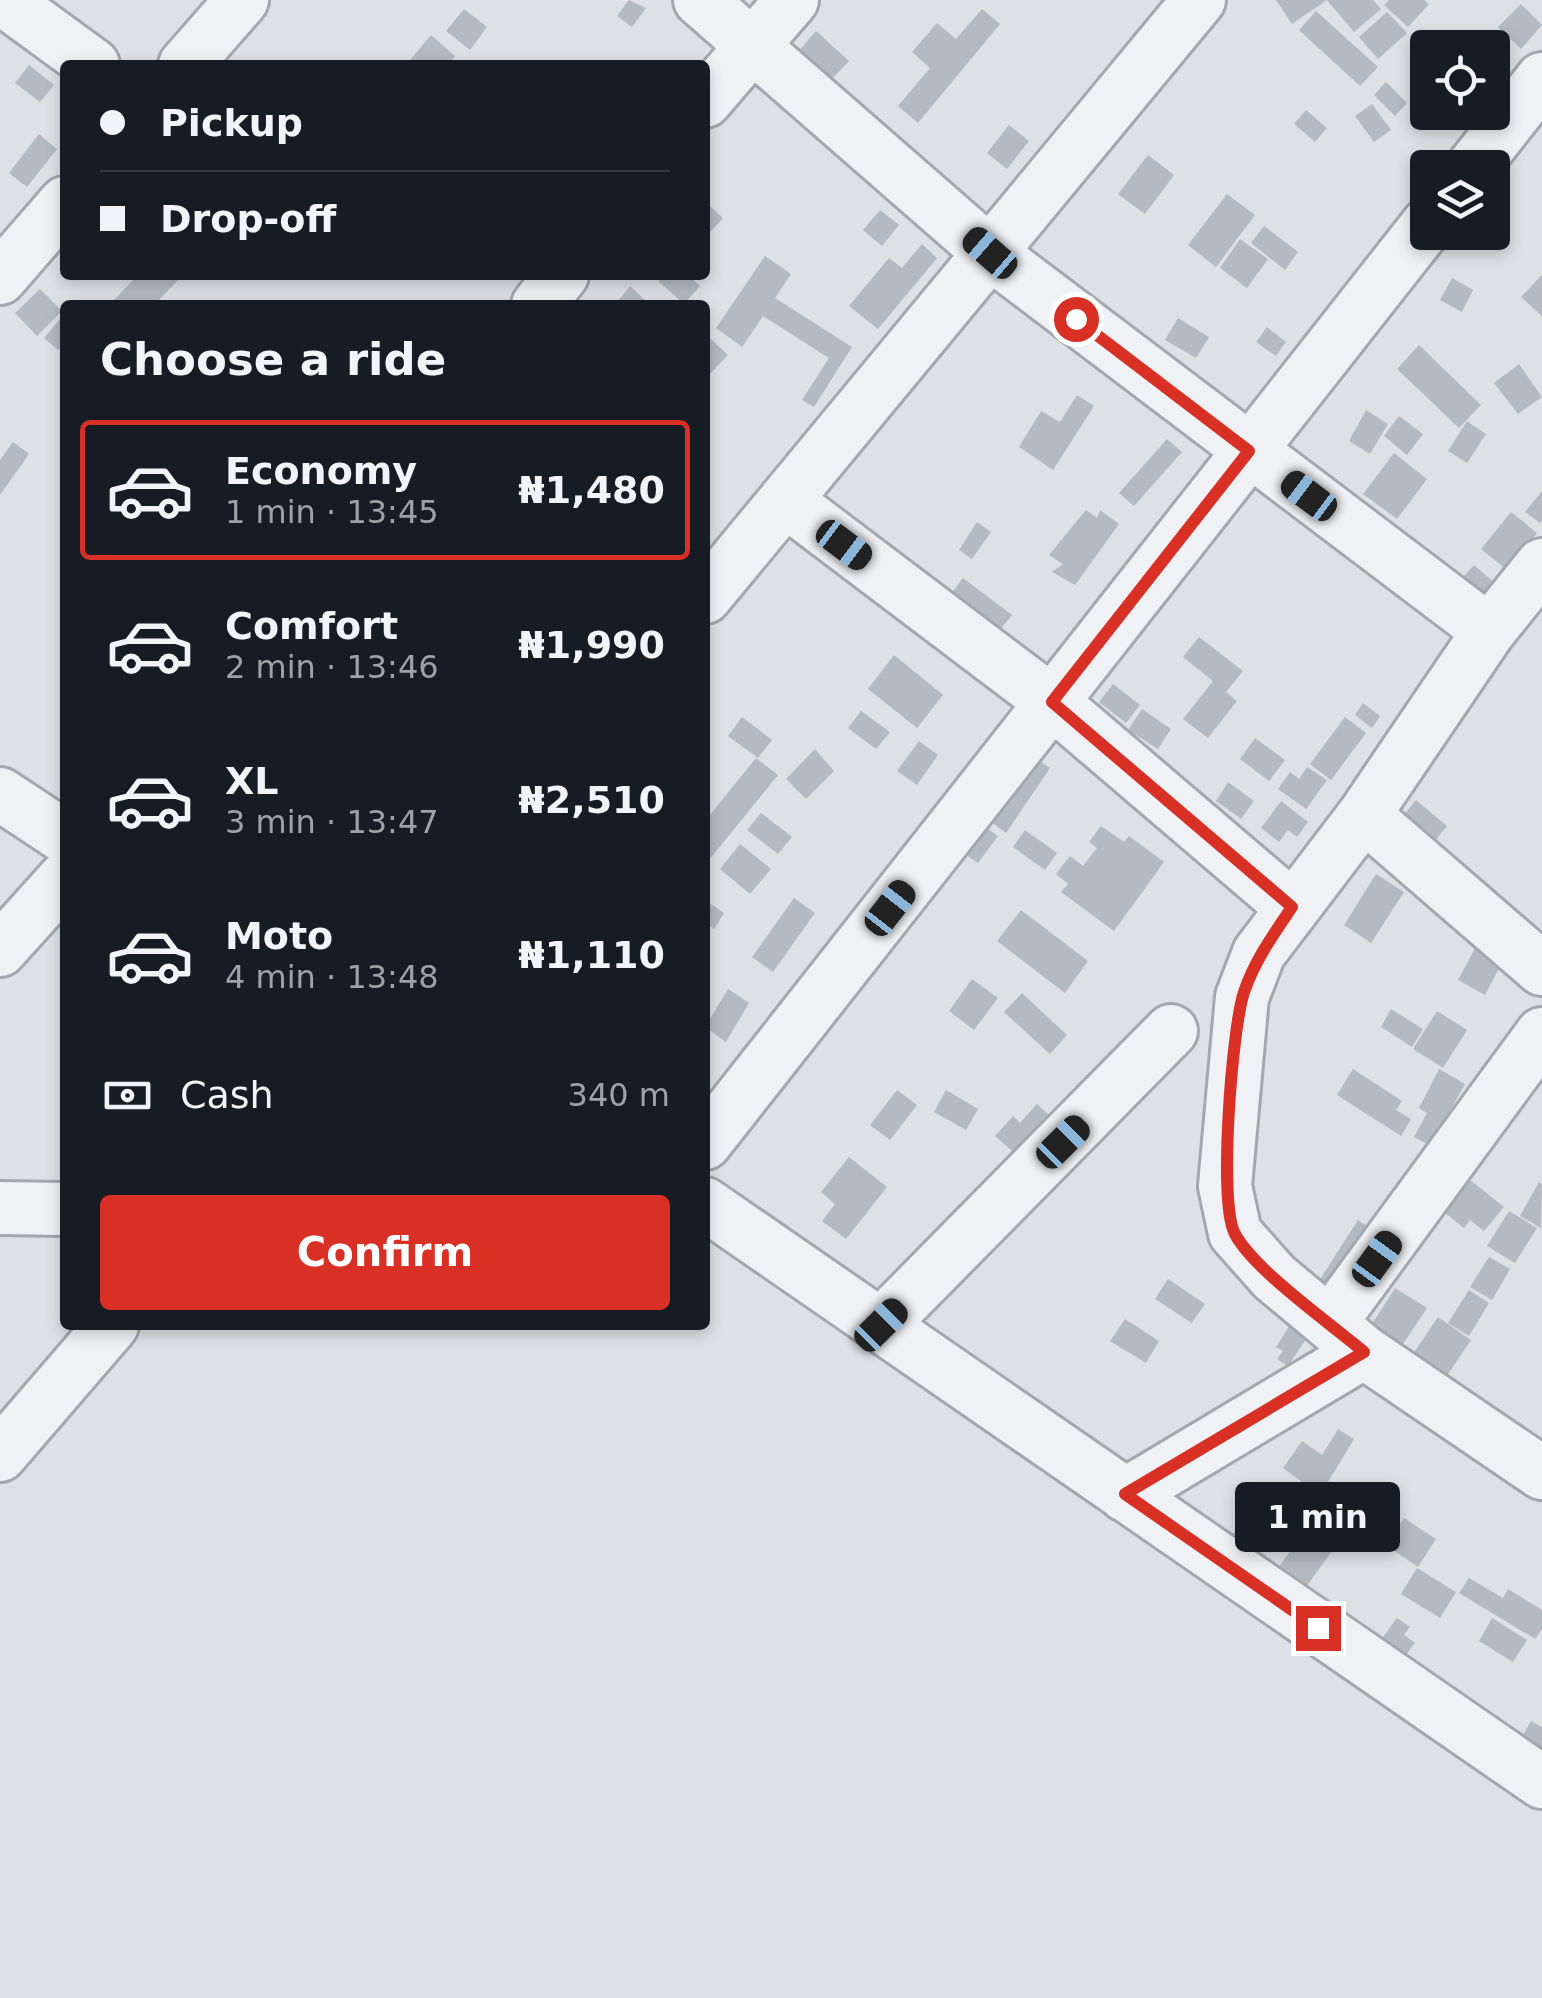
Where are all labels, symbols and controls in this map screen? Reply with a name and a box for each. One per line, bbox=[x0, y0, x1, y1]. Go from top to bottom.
map controls bbox=[1410, 30, 1510, 250]
button: locate bbox=[1410, 30, 1510, 130]
text: Pickup bbox=[160, 101, 303, 145]
button: layers bbox=[1410, 150, 1510, 250]
text: Drop-off bbox=[160, 197, 336, 241]
car bbox=[958, 222, 1022, 284]
route start bbox=[1054, 297, 1099, 342]
text: Choose a ride bbox=[100, 333, 446, 386]
icon: car bbox=[105, 445, 195, 535]
text: Economy bbox=[225, 449, 417, 493]
car bbox=[1276, 466, 1342, 526]
text: ₦1,480 bbox=[518, 468, 665, 512]
text: 1 min · 13:45 bbox=[225, 493, 439, 531]
car bbox=[811, 515, 877, 575]
icon: car bbox=[105, 600, 195, 690]
text: Comfort bbox=[225, 604, 398, 648]
text: ₦1,990 bbox=[518, 623, 665, 667]
text: 2 min · 13:46 bbox=[225, 648, 439, 686]
icon: car bbox=[105, 755, 195, 845]
text: XL bbox=[225, 759, 279, 803]
text: ₦2,510 bbox=[518, 778, 665, 822]
text: 3 min · 13:47 bbox=[225, 803, 439, 841]
car bbox=[860, 875, 920, 941]
icon: car bbox=[105, 910, 195, 1000]
text: Moto bbox=[225, 914, 333, 958]
text: ₦1,110 bbox=[518, 933, 665, 977]
text: 4 min · 13:48 bbox=[225, 958, 439, 996]
icon: cash bbox=[100, 1068, 155, 1123]
text: Cash bbox=[180, 1073, 274, 1117]
text: 340 m bbox=[568, 1076, 670, 1114]
car bbox=[1031, 1110, 1095, 1174]
button: Confirm bbox=[100, 1195, 670, 1310]
car bbox=[1347, 1226, 1407, 1292]
car bbox=[849, 1293, 913, 1357]
callout: 1 min bbox=[1236, 1483, 1400, 1553]
text: 1 min bbox=[1267, 1498, 1368, 1536]
route end bbox=[1296, 1606, 1341, 1651]

